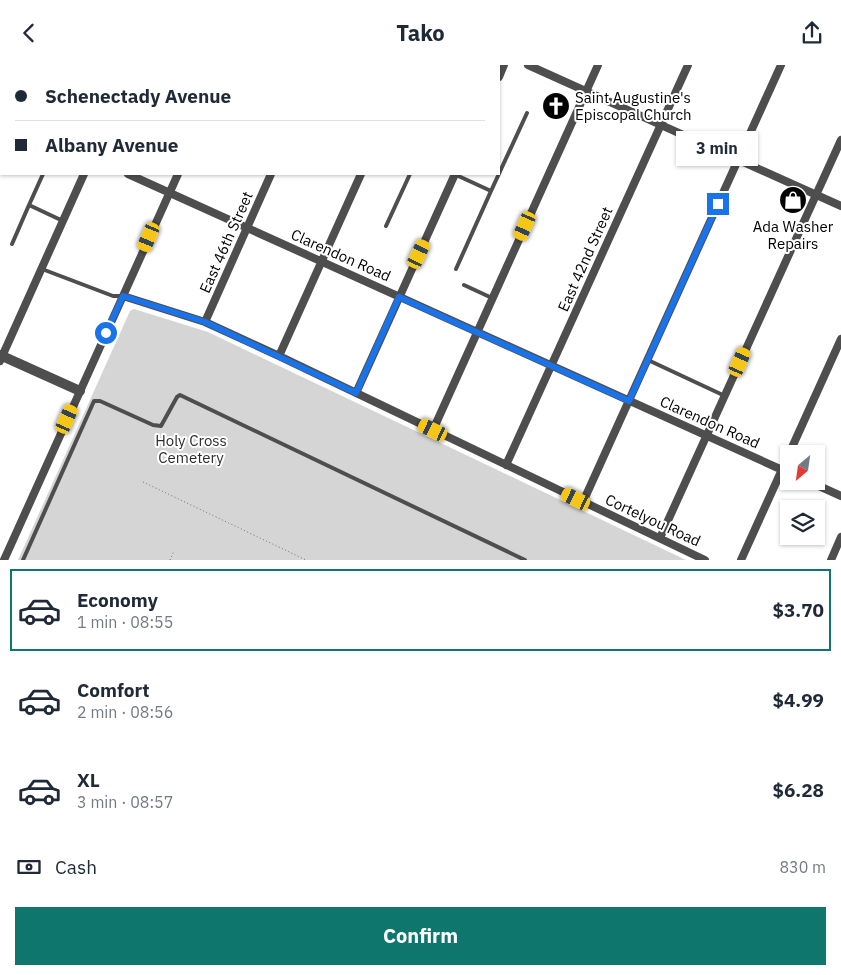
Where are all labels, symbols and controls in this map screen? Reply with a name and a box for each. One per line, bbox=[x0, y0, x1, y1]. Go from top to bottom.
text: Tako bbox=[396, 18, 445, 47]
icon: back bbox=[15, 19, 43, 47]
icon: share bbox=[798, 19, 826, 47]
text: Schenectady Avenue bbox=[45, 84, 231, 108]
place label: Saint Augustine's Episcopal Church bbox=[575, 88, 692, 124]
church icon: Saint Augustine's Episcopal Church bbox=[541, 91, 571, 121]
callout: 3 min bbox=[677, 131, 759, 167]
text: Albany Avenue bbox=[45, 133, 178, 157]
text: 3 min bbox=[696, 138, 738, 158]
shop icon: Ada Washer Repairs bbox=[778, 185, 808, 215]
street label: East 46th Street bbox=[195, 188, 257, 296]
route end bbox=[707, 193, 729, 215]
street label: East 42nd Street bbox=[553, 204, 617, 314]
car bbox=[512, 209, 537, 243]
place label: Ada Washer Repairs bbox=[753, 217, 834, 253]
car bbox=[136, 220, 161, 254]
street label: Clarendon Road bbox=[288, 225, 394, 285]
car bbox=[405, 237, 432, 271]
route start bbox=[95, 322, 117, 344]
car bbox=[727, 345, 752, 379]
street label: Clarendon Road bbox=[657, 392, 763, 452]
car bbox=[54, 402, 79, 436]
car bbox=[416, 417, 449, 443]
park label: Holy Cross Cemetery bbox=[155, 431, 227, 467]
north arrow bbox=[780, 445, 825, 490]
map controls bbox=[780, 445, 825, 545]
car bbox=[559, 486, 592, 512]
street label: Cortelyou Road bbox=[602, 490, 704, 550]
button: layers bbox=[780, 500, 825, 545]
icon: car bbox=[17, 588, 62, 633]
text: Economy bbox=[77, 588, 158, 612]
text: $3.70 bbox=[772, 598, 824, 622]
text: 1 min · 08:55 bbox=[77, 612, 173, 632]
icon: car bbox=[17, 678, 62, 723]
text: Comfort bbox=[77, 678, 150, 702]
text: $4.99 bbox=[772, 688, 824, 712]
text: 2 min · 08:56 bbox=[77, 702, 173, 722]
icon: car bbox=[17, 768, 62, 813]
text: XL bbox=[77, 768, 100, 792]
text: $6.28 bbox=[772, 778, 824, 802]
text: 3 min · 08:57 bbox=[77, 792, 173, 812]
icon: cash bbox=[15, 853, 43, 881]
text: Cash bbox=[55, 855, 97, 879]
text: 830 m bbox=[779, 857, 826, 877]
button: Confirm bbox=[15, 907, 826, 965]

